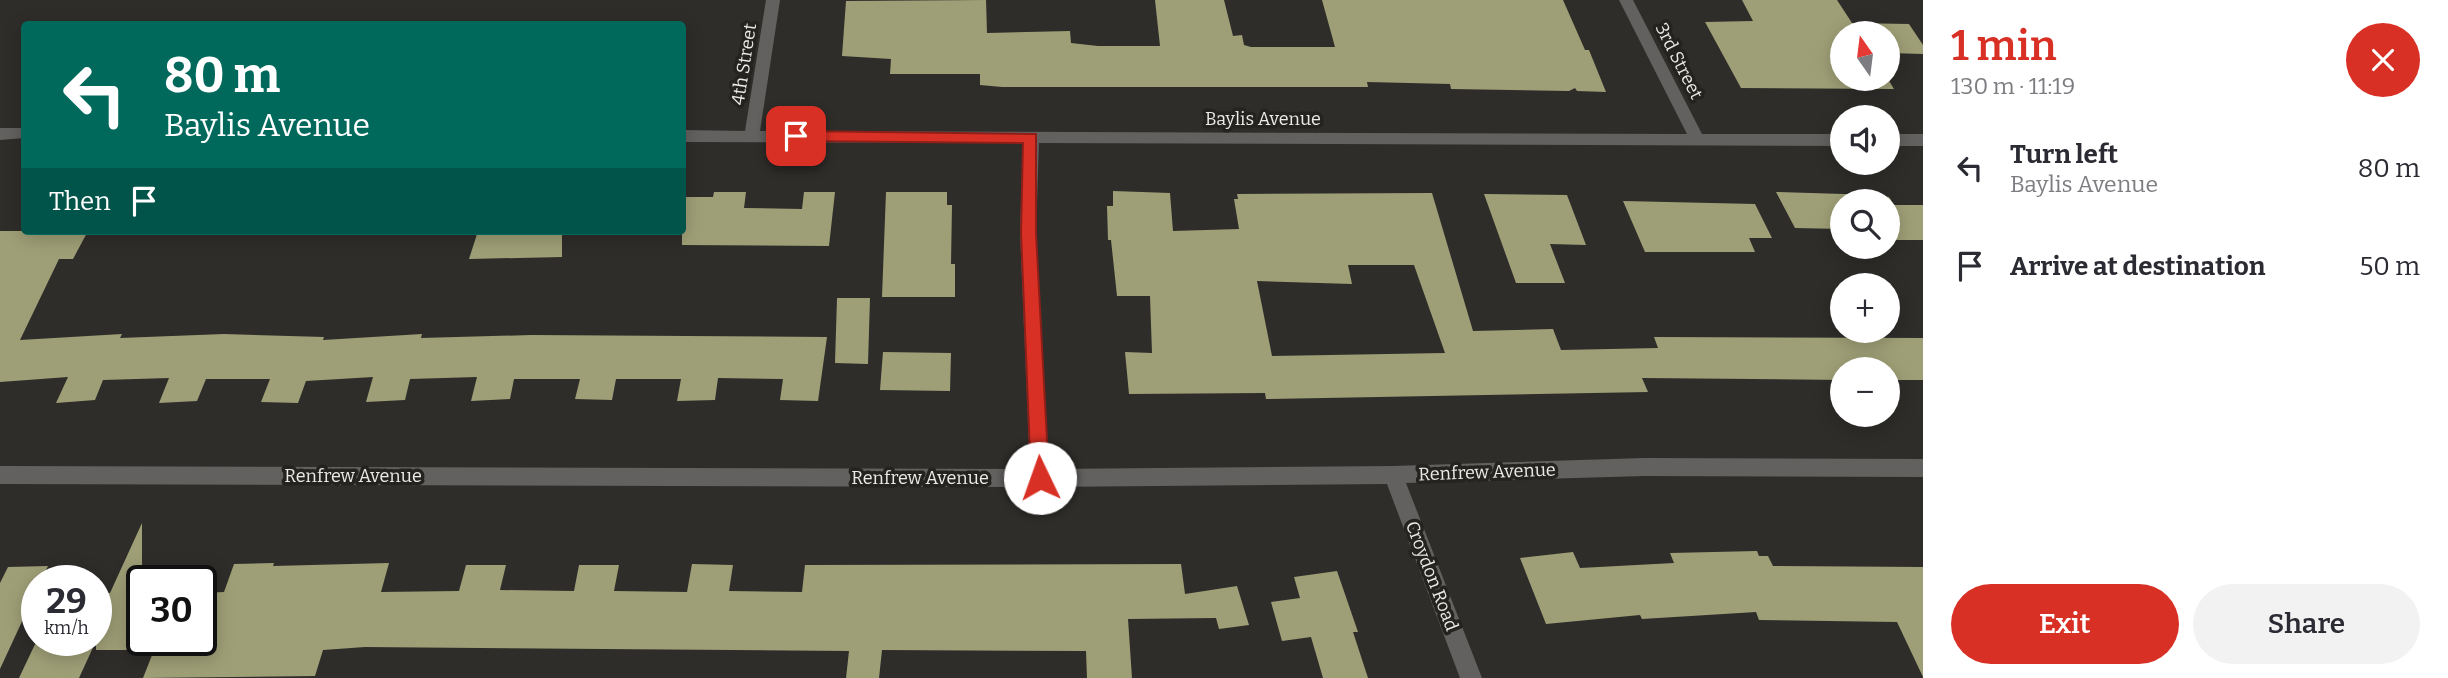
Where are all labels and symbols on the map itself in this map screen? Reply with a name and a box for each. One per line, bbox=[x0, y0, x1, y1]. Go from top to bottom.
street label: 3rd Street bbox=[1650, 19, 1708, 103]
street label: 4th Street bbox=[727, 21, 761, 106]
north arrow bbox=[1830, 21, 1900, 91]
pin bbox=[766, 106, 826, 166]
street label: Baylis Avenue bbox=[1205, 108, 1321, 130]
position arrow bbox=[1003, 441, 1077, 515]
street label: Renfrew Avenue bbox=[1418, 459, 1556, 485]
street label: Renfrew Avenue bbox=[284, 465, 422, 487]
street label: Renfrew Avenue bbox=[851, 467, 989, 489]
street label: Croydon Road bbox=[1401, 518, 1463, 634]
speed limit sign: 30 bbox=[126, 565, 217, 656]

